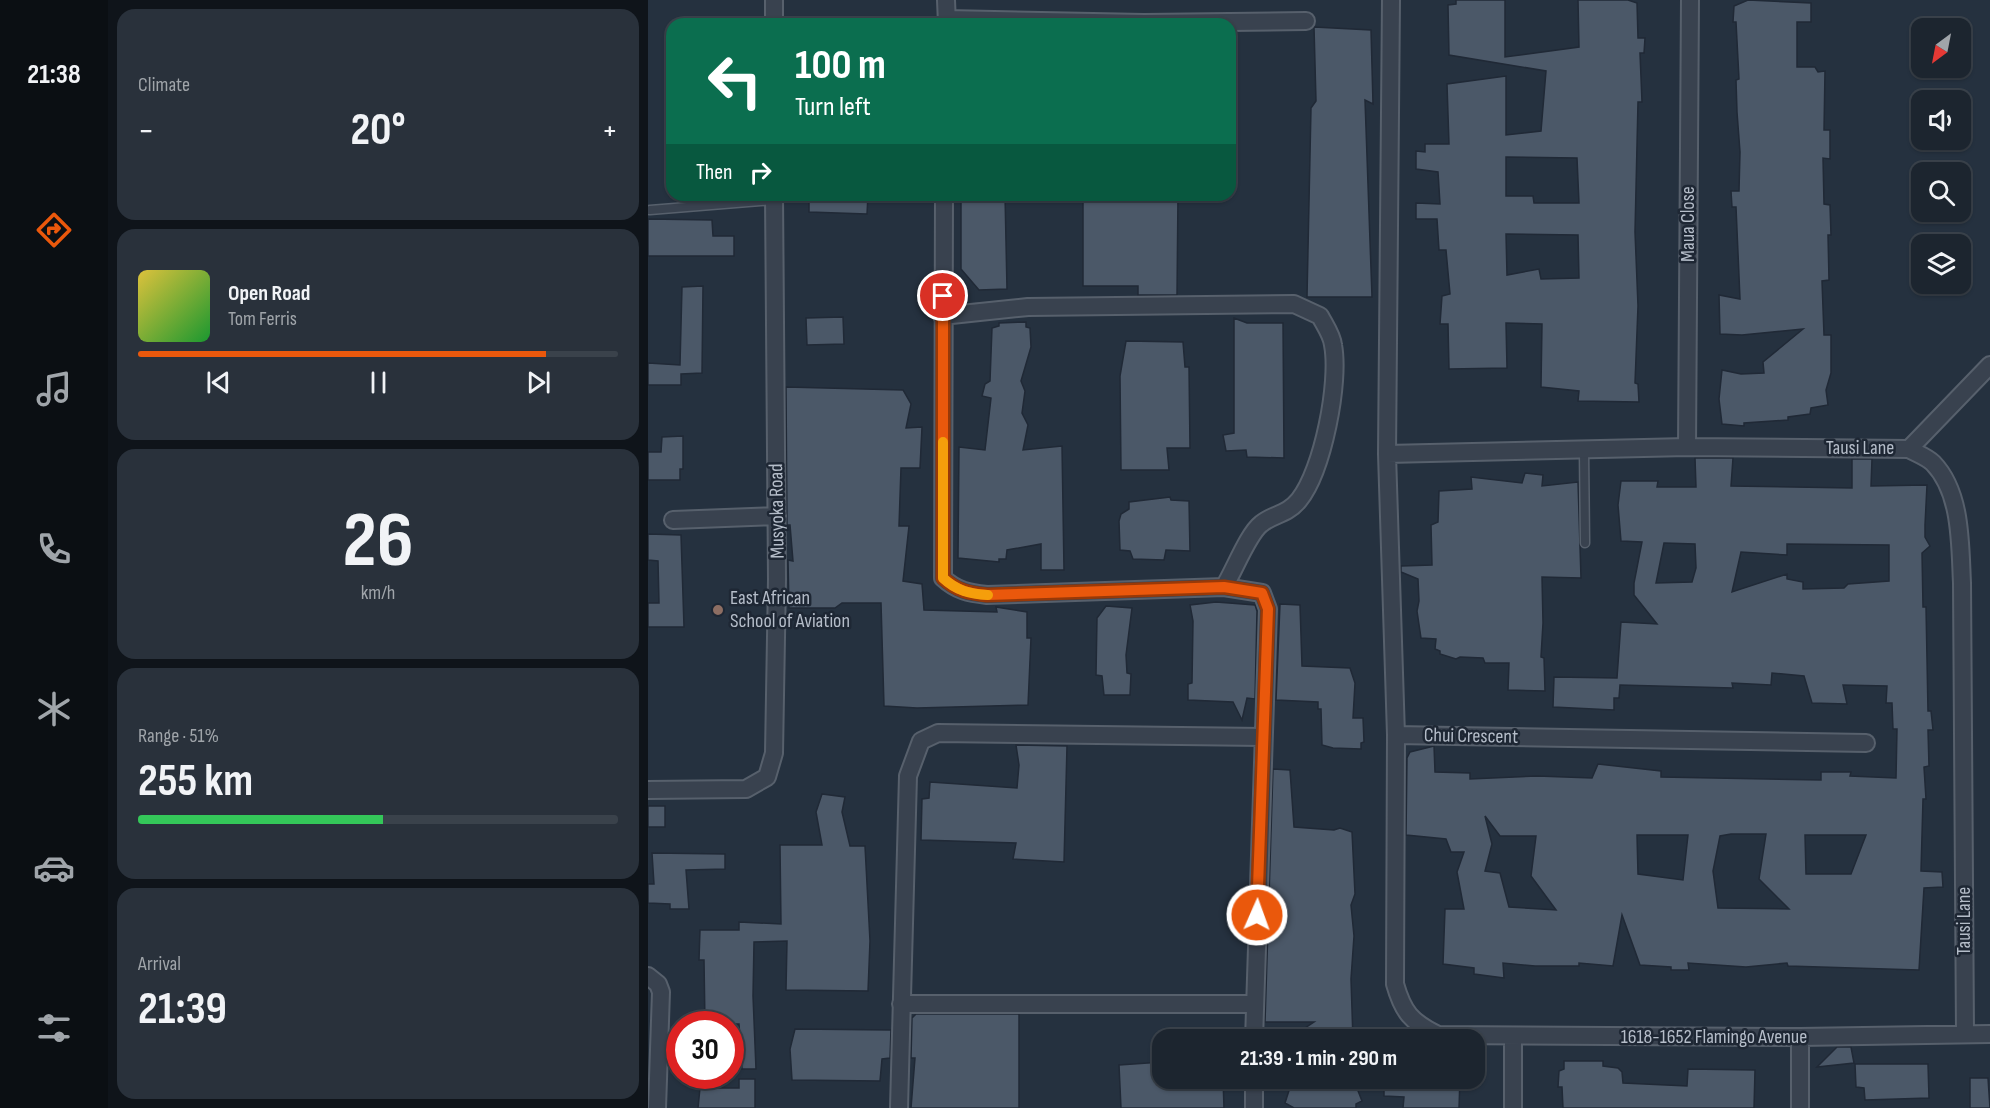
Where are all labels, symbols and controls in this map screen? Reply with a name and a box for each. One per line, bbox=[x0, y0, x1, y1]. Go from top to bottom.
north arrow bbox=[1911, 18, 1971, 78]
map controls bbox=[1911, 18, 1971, 294]
text: 100 m bbox=[795, 40, 886, 91]
icon: left bbox=[696, 42, 774, 120]
text: 21:38 bbox=[27, 59, 81, 91]
text: Climate bbox=[138, 73, 190, 97]
button: sound bbox=[1911, 90, 1971, 150]
text: Turn left bbox=[795, 91, 871, 123]
text: 20° bbox=[350, 103, 406, 158]
text: − bbox=[138, 111, 154, 151]
text: + bbox=[602, 111, 618, 151]
icon: right bbox=[744, 156, 777, 189]
text: Then bbox=[696, 159, 732, 186]
button: search bbox=[1911, 162, 1971, 222]
street label: Maua Close bbox=[1676, 186, 1700, 262]
icon: directions bbox=[33, 209, 75, 251]
button: layers bbox=[1911, 234, 1971, 294]
pin bbox=[917, 270, 968, 321]
icon: arrive bbox=[926, 279, 959, 312]
text: Open Road bbox=[228, 280, 310, 307]
text: Tom Ferris bbox=[228, 307, 297, 331]
icon: previous bbox=[202, 366, 235, 399]
icon: pause bbox=[362, 366, 395, 399]
icon: next bbox=[522, 366, 555, 399]
icon: music bbox=[33, 368, 75, 410]
street label: Tausi Lane bbox=[1826, 436, 1894, 460]
street label: Musyoka Road bbox=[764, 463, 790, 559]
text: 26 bbox=[343, 495, 413, 588]
icon: phone bbox=[33, 528, 75, 570]
text: km/h bbox=[361, 581, 395, 605]
place label: East African School of Aviation bbox=[730, 586, 850, 633]
marker: East African School of Aviation bbox=[711, 603, 725, 617]
icon: climate bbox=[33, 688, 75, 730]
street label: Chui Crescent bbox=[1424, 723, 1518, 749]
text: Range · 51% bbox=[138, 724, 219, 748]
text: 255 km bbox=[138, 754, 253, 809]
icon: car bbox=[33, 847, 75, 889]
position arrow bbox=[1225, 883, 1289, 947]
street label: Tausi Lane bbox=[1952, 887, 1976, 955]
text: Arrival bbox=[138, 952, 181, 976]
text: 21:39 bbox=[138, 982, 227, 1037]
icon: filters bbox=[33, 1007, 75, 1049]
speed limit sign: 30 bbox=[666, 1011, 744, 1089]
street label: 1618-1652 Flamingo Avenue bbox=[1621, 1025, 1807, 1049]
text: 21:39 · 1 min · 290 m bbox=[1240, 1045, 1397, 1072]

